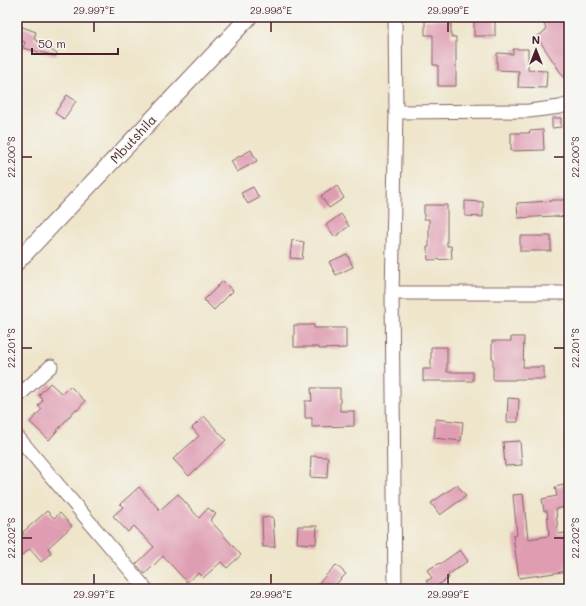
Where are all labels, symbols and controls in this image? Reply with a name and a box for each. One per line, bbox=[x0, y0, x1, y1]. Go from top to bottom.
text: 29.997°E bbox=[73, 3, 115, 17]
text: 29.998°E bbox=[250, 3, 292, 17]
text: 29.999°E bbox=[427, 3, 469, 17]
scale bar bbox=[32, 30, 118, 56]
north arrow bbox=[516, 30, 556, 70]
text: N bbox=[532, 32, 540, 47]
text: 50 m bbox=[38, 35, 66, 51]
street label: Mbutshila bbox=[106, 111, 159, 167]
text: 22.200°S bbox=[4, 136, 18, 178]
text: 22.200°S bbox=[568, 136, 582, 178]
text: 22.201°S bbox=[4, 328, 18, 368]
text: 22.201°S bbox=[568, 328, 582, 368]
text: 22.202°S bbox=[4, 517, 18, 558]
text: 22.202°S bbox=[568, 517, 582, 558]
text: 29.997°E bbox=[73, 587, 115, 601]
text: 29.998°E bbox=[250, 587, 292, 601]
text: 29.999°E bbox=[427, 587, 469, 601]

